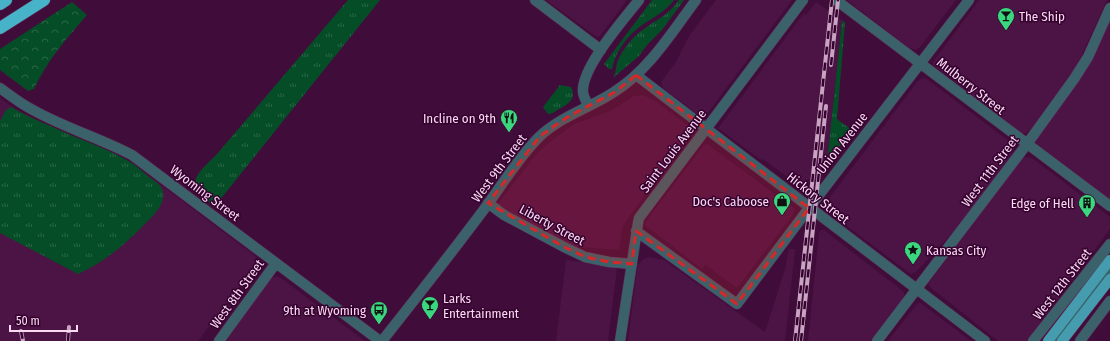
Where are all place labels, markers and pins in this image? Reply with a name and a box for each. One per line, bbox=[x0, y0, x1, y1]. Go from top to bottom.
bar icon: The Ship bbox=[996, 6, 1016, 31]
place label: The Ship bbox=[1019, 9, 1065, 24]
restaurant icon: Incline on 9th bbox=[499, 108, 519, 133]
place label: Incline on 9th bbox=[423, 111, 496, 126]
shop icon: Doc's Caboose bbox=[772, 191, 792, 216]
building icon: Edge of Hell bbox=[1077, 193, 1097, 218]
place label: Doc's Caboose bbox=[693, 194, 769, 209]
place label: Edge of Hell bbox=[1011, 196, 1075, 211]
place icon: Kansas City bbox=[903, 240, 923, 265]
place label: Kansas City bbox=[926, 243, 986, 258]
place label: Larks Entertainment bbox=[443, 291, 520, 321]
bar icon: Larks Entertainment bbox=[420, 295, 440, 320]
bus stop icon: 9th at Wyoming bbox=[369, 300, 389, 325]
place label: 9th at Wyoming bbox=[283, 303, 367, 318]

